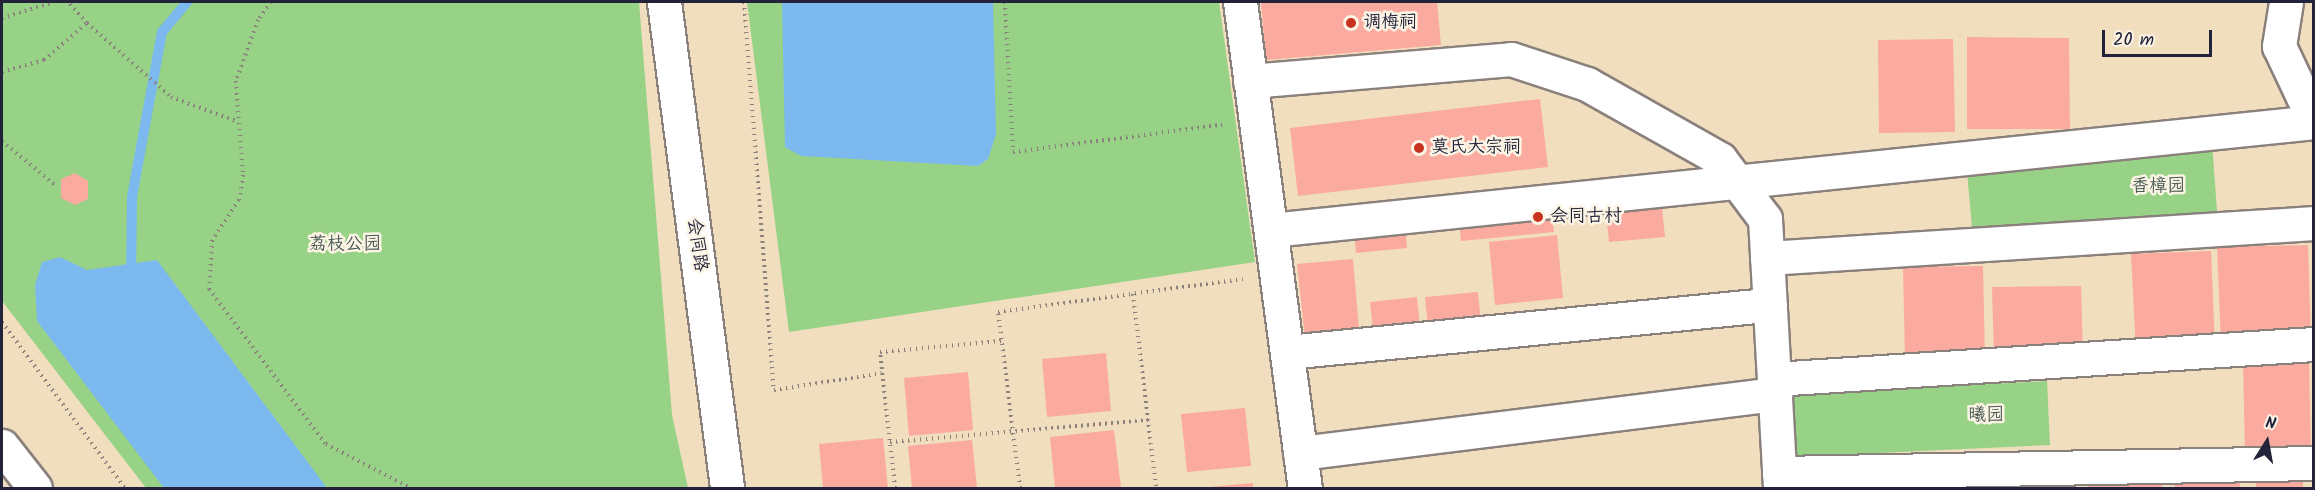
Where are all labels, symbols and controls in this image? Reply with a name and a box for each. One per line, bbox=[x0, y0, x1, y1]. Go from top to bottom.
place label: 调梅祠 bbox=[1363, 12, 1417, 34]
marker: 调梅祠 bbox=[1344, 16, 1358, 30]
scale bar bbox=[2105, 18, 2214, 56]
text: 20 m bbox=[2113, 26, 2154, 55]
place label: 莫氏大宗祠 bbox=[1431, 137, 1521, 159]
marker: 莫氏大宗祠 bbox=[1412, 141, 1426, 155]
park label: 香樟园 bbox=[2131, 176, 2185, 198]
place label: 会同古村 bbox=[1550, 206, 1622, 228]
marker: 会同古村 bbox=[1531, 210, 1545, 224]
street label: 会同路 bbox=[682, 217, 710, 273]
park label: 荔枝公园 bbox=[309, 234, 381, 256]
park label: 曦园 bbox=[1968, 405, 2004, 427]
text: N bbox=[2263, 411, 2278, 437]
north arrow bbox=[2237, 412, 2297, 472]

